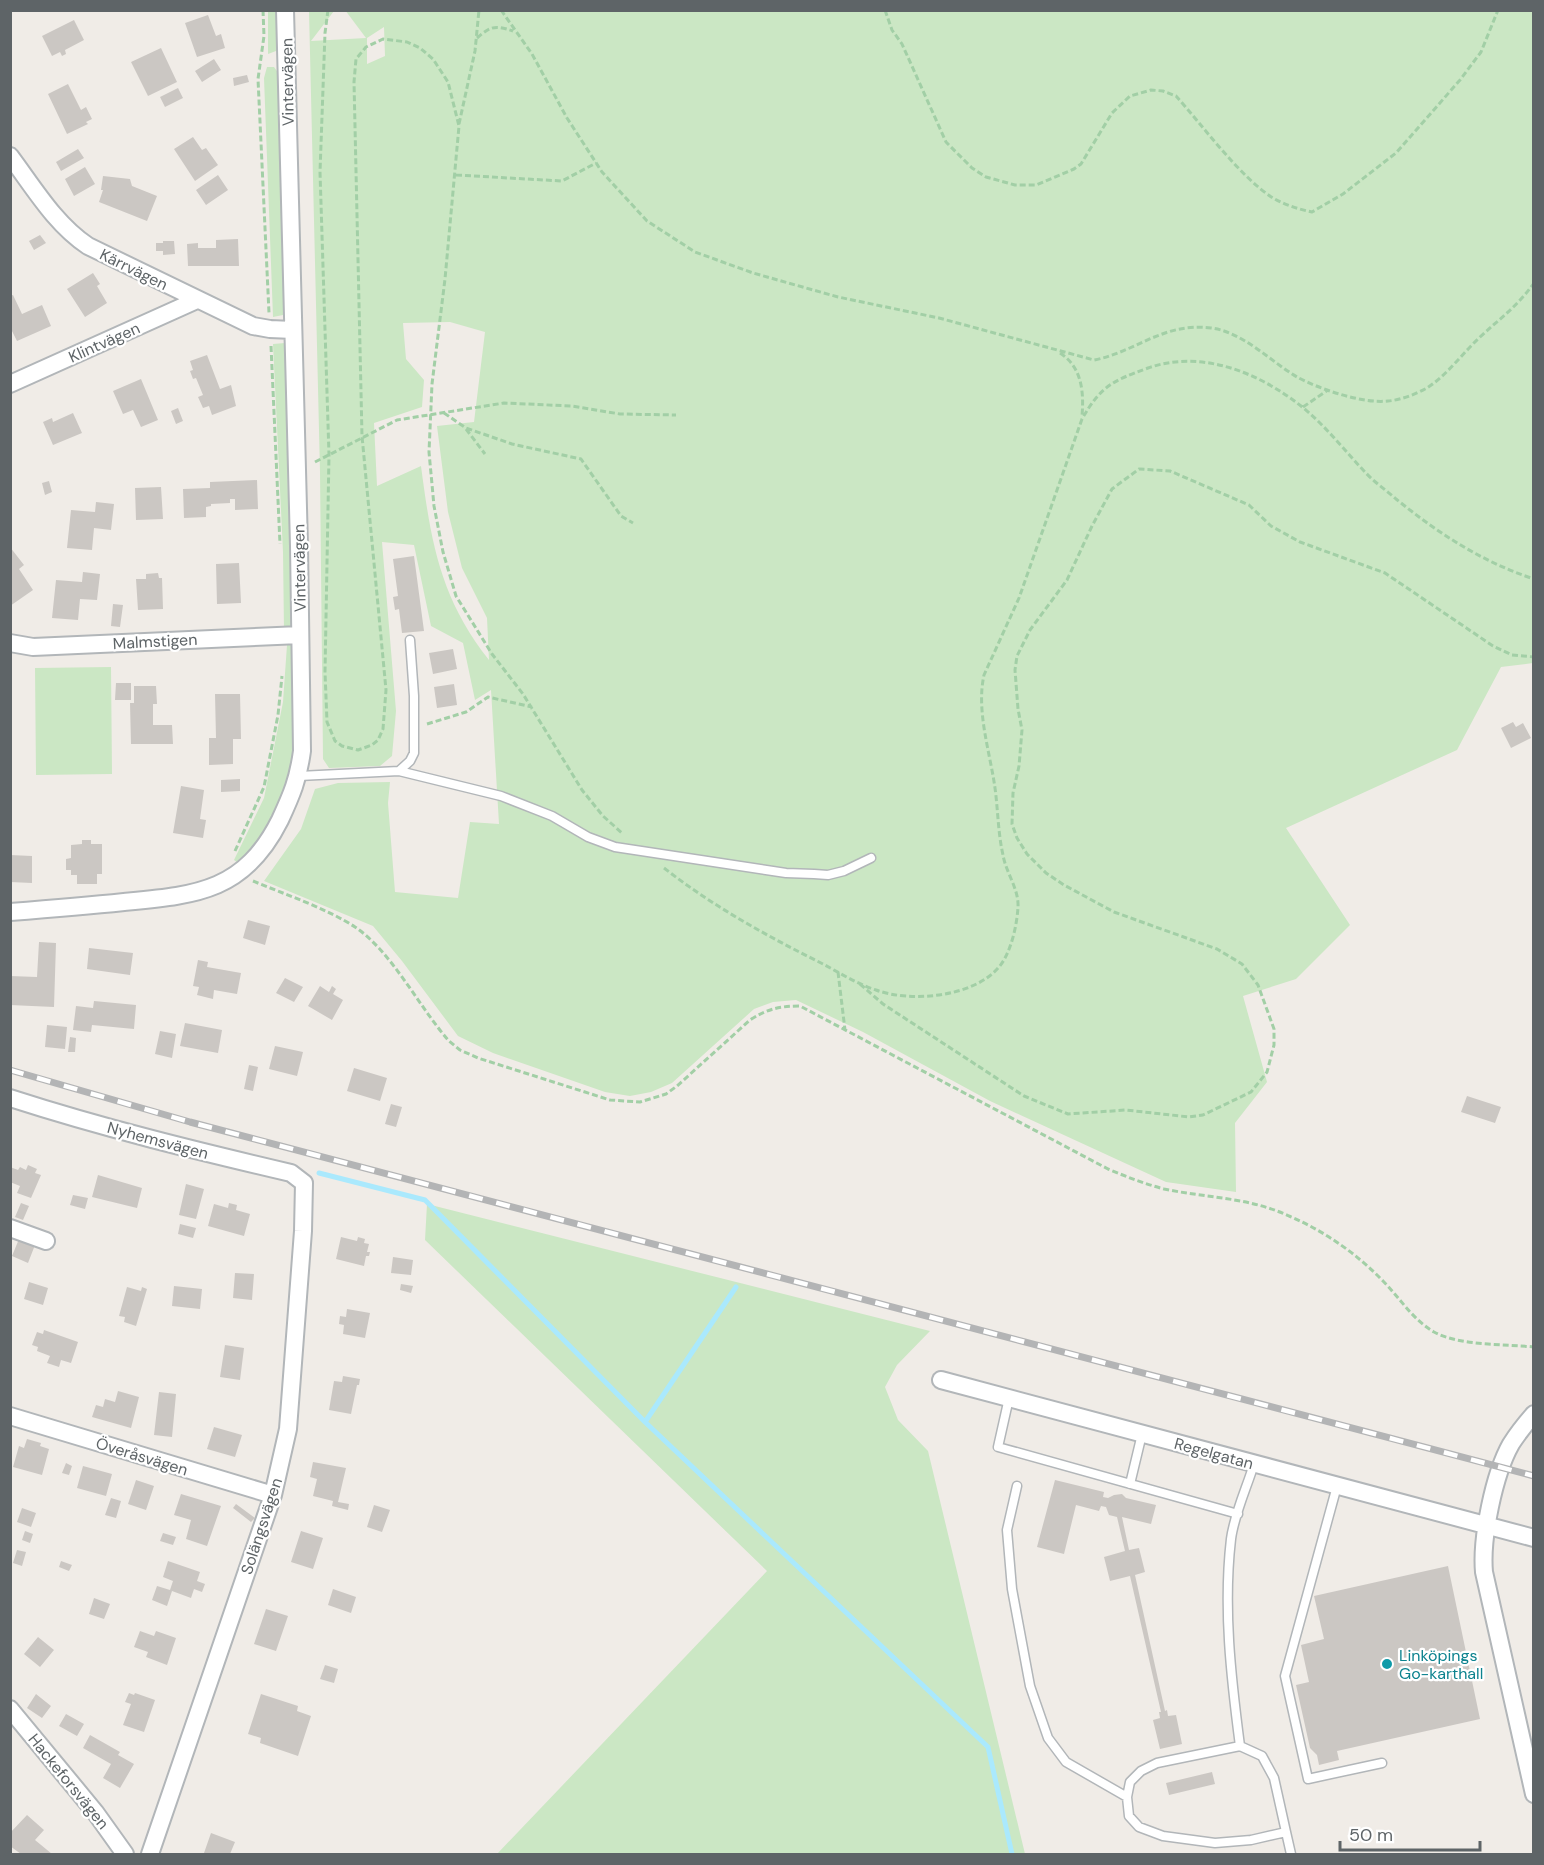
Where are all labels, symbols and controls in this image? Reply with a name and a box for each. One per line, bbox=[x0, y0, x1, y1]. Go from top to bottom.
street label: Vintervägen bbox=[276, 38, 299, 126]
street label: Kärrvägen bbox=[96, 244, 171, 295]
street label: Klintvägen bbox=[65, 317, 143, 367]
street label: Vintervägen bbox=[288, 524, 311, 612]
street label: Malmstigen bbox=[112, 629, 198, 654]
street label: Nyhemsvägen bbox=[105, 1117, 211, 1164]
street label: Överåsvägen bbox=[93, 1432, 191, 1480]
street label: Regelgatan bbox=[1172, 1433, 1256, 1474]
street label: Solängsvägen bbox=[236, 1475, 287, 1577]
place label: Linköpings Go-karthall bbox=[1399, 1645, 1483, 1684]
marker: Linköpings Go-karthall bbox=[1380, 1657, 1394, 1671]
street label: Hackeforsvägen bbox=[24, 1729, 114, 1833]
scale bar bbox=[1340, 1814, 1480, 1852]
text: 50 m bbox=[1349, 1823, 1393, 1847]

